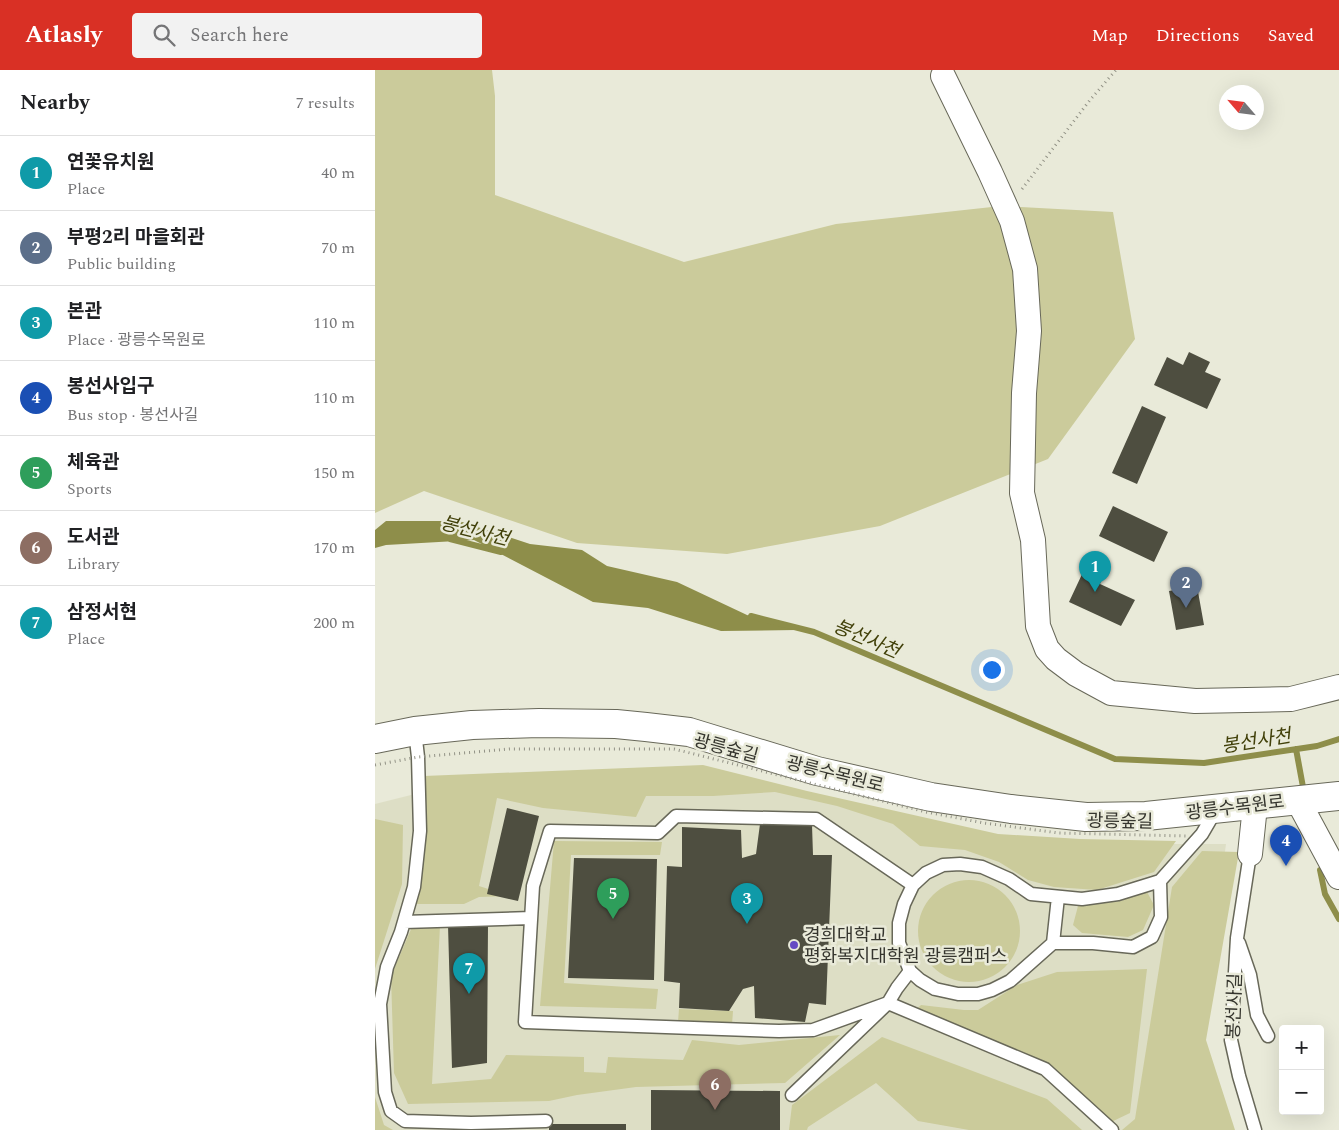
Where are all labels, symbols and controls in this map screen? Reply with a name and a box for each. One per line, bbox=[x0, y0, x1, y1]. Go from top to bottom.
search box bbox=[132, 13, 482, 58]
text: Atlasly bbox=[25, 17, 102, 53]
icon: search bbox=[150, 21, 178, 49]
text: Search here bbox=[190, 21, 289, 50]
text: Map bbox=[1092, 22, 1128, 49]
text: Directions bbox=[1156, 22, 1240, 49]
text: Saved bbox=[1268, 22, 1314, 49]
north arrow bbox=[1219, 85, 1264, 130]
text: Nearby bbox=[20, 87, 90, 119]
text: 7 results bbox=[296, 91, 355, 115]
text: 연꽃유치원 bbox=[67, 148, 154, 177]
text: 1 bbox=[32, 161, 40, 185]
text: 40 m bbox=[321, 161, 355, 185]
text: Place bbox=[67, 177, 105, 201]
text: 부평2리 마을회관 bbox=[67, 223, 205, 252]
text: 2 bbox=[32, 236, 40, 260]
text: 70 m bbox=[321, 236, 355, 260]
text: Public building bbox=[67, 252, 176, 276]
text: 본관 bbox=[67, 297, 102, 326]
text: 3 bbox=[32, 311, 40, 335]
text: 110 m bbox=[313, 311, 355, 335]
text: Place · 광릉수목원로 bbox=[67, 328, 205, 352]
text: 봉선사입구 bbox=[67, 372, 154, 401]
text: 4 bbox=[32, 386, 40, 410]
text: 110 m bbox=[313, 386, 355, 410]
text: Bus stop · 봉선사길 bbox=[67, 403, 198, 427]
text: 체육관 bbox=[67, 448, 119, 477]
text: 5 bbox=[32, 461, 40, 485]
text: 150 m bbox=[313, 461, 355, 485]
text: Sports bbox=[67, 477, 112, 501]
water label: 봉선사천 bbox=[437, 509, 514, 554]
text: 도서관 bbox=[67, 523, 119, 552]
text: 6 bbox=[32, 536, 40, 560]
text: 170 m bbox=[313, 536, 355, 560]
pin: 1 bbox=[1079, 551, 1111, 592]
text: Library bbox=[67, 552, 119, 576]
pin: 2 bbox=[1170, 567, 1202, 608]
text: 삼정서현 bbox=[67, 598, 137, 627]
text: 7 bbox=[32, 611, 40, 635]
text: 200 m bbox=[313, 611, 355, 635]
water label: 봉선사천 bbox=[829, 612, 906, 667]
text: Place bbox=[67, 627, 105, 651]
your location bbox=[979, 657, 1005, 683]
water label: 봉선사천 bbox=[1219, 721, 1295, 761]
street label: 광릉숲길 bbox=[690, 727, 761, 770]
street label: 광릉수목원로 bbox=[783, 749, 886, 800]
street label: 광릉수목원로 bbox=[1184, 788, 1286, 827]
street label: 광릉숲길 bbox=[1087, 807, 1153, 836]
pin: 4 bbox=[1270, 825, 1302, 866]
pin: 5 bbox=[597, 878, 629, 919]
pin: 3 bbox=[731, 883, 763, 924]
place label: 경희대학교 평화복지대학원 광릉캠퍼스 bbox=[804, 922, 1007, 970]
marker: 경희대학교 평화복지대학원 광릉캠퍼스 bbox=[788, 939, 800, 951]
pin: 7 bbox=[453, 953, 485, 994]
street label: 봉선사길 bbox=[1220, 972, 1249, 1040]
map controls bbox=[1279, 1025, 1324, 1115]
button: + bbox=[1279, 1025, 1324, 1070]
pin: 6 bbox=[699, 1069, 731, 1110]
button: − bbox=[1279, 1070, 1324, 1115]

